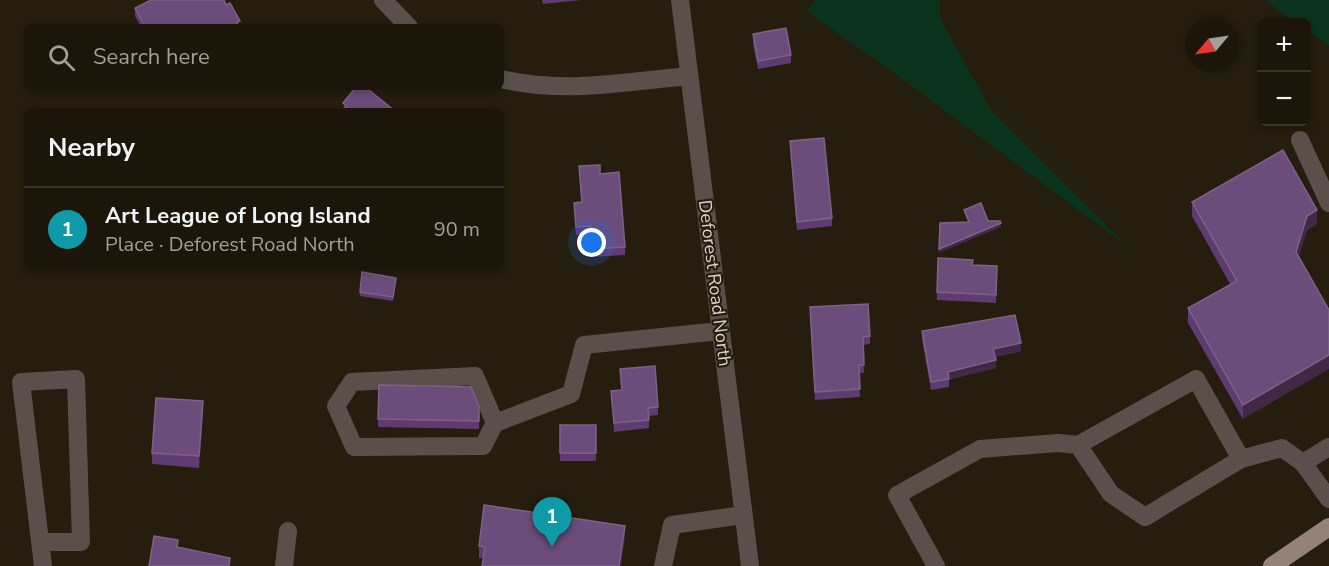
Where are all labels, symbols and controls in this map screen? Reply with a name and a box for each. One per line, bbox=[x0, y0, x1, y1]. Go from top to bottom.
north arrow bbox=[1185, 18, 1239, 72]
map controls bbox=[1257, 18, 1311, 126]
button: + bbox=[1257, 18, 1311, 72]
search box bbox=[24, 24, 504, 90]
icon: search bbox=[45, 41, 78, 74]
text: Search here bbox=[93, 42, 210, 72]
button: − bbox=[1257, 72, 1311, 126]
text: Nearby bbox=[48, 130, 135, 165]
street label: Deforest Road North bbox=[693, 198, 737, 368]
text: Art League of Long Island bbox=[105, 201, 371, 231]
text: 1 bbox=[62, 216, 74, 243]
text: 90 m bbox=[434, 216, 480, 243]
your location bbox=[577, 228, 606, 257]
text: Place · Deforest Road North bbox=[105, 231, 355, 258]
pin: 1 bbox=[532, 498, 572, 547]

